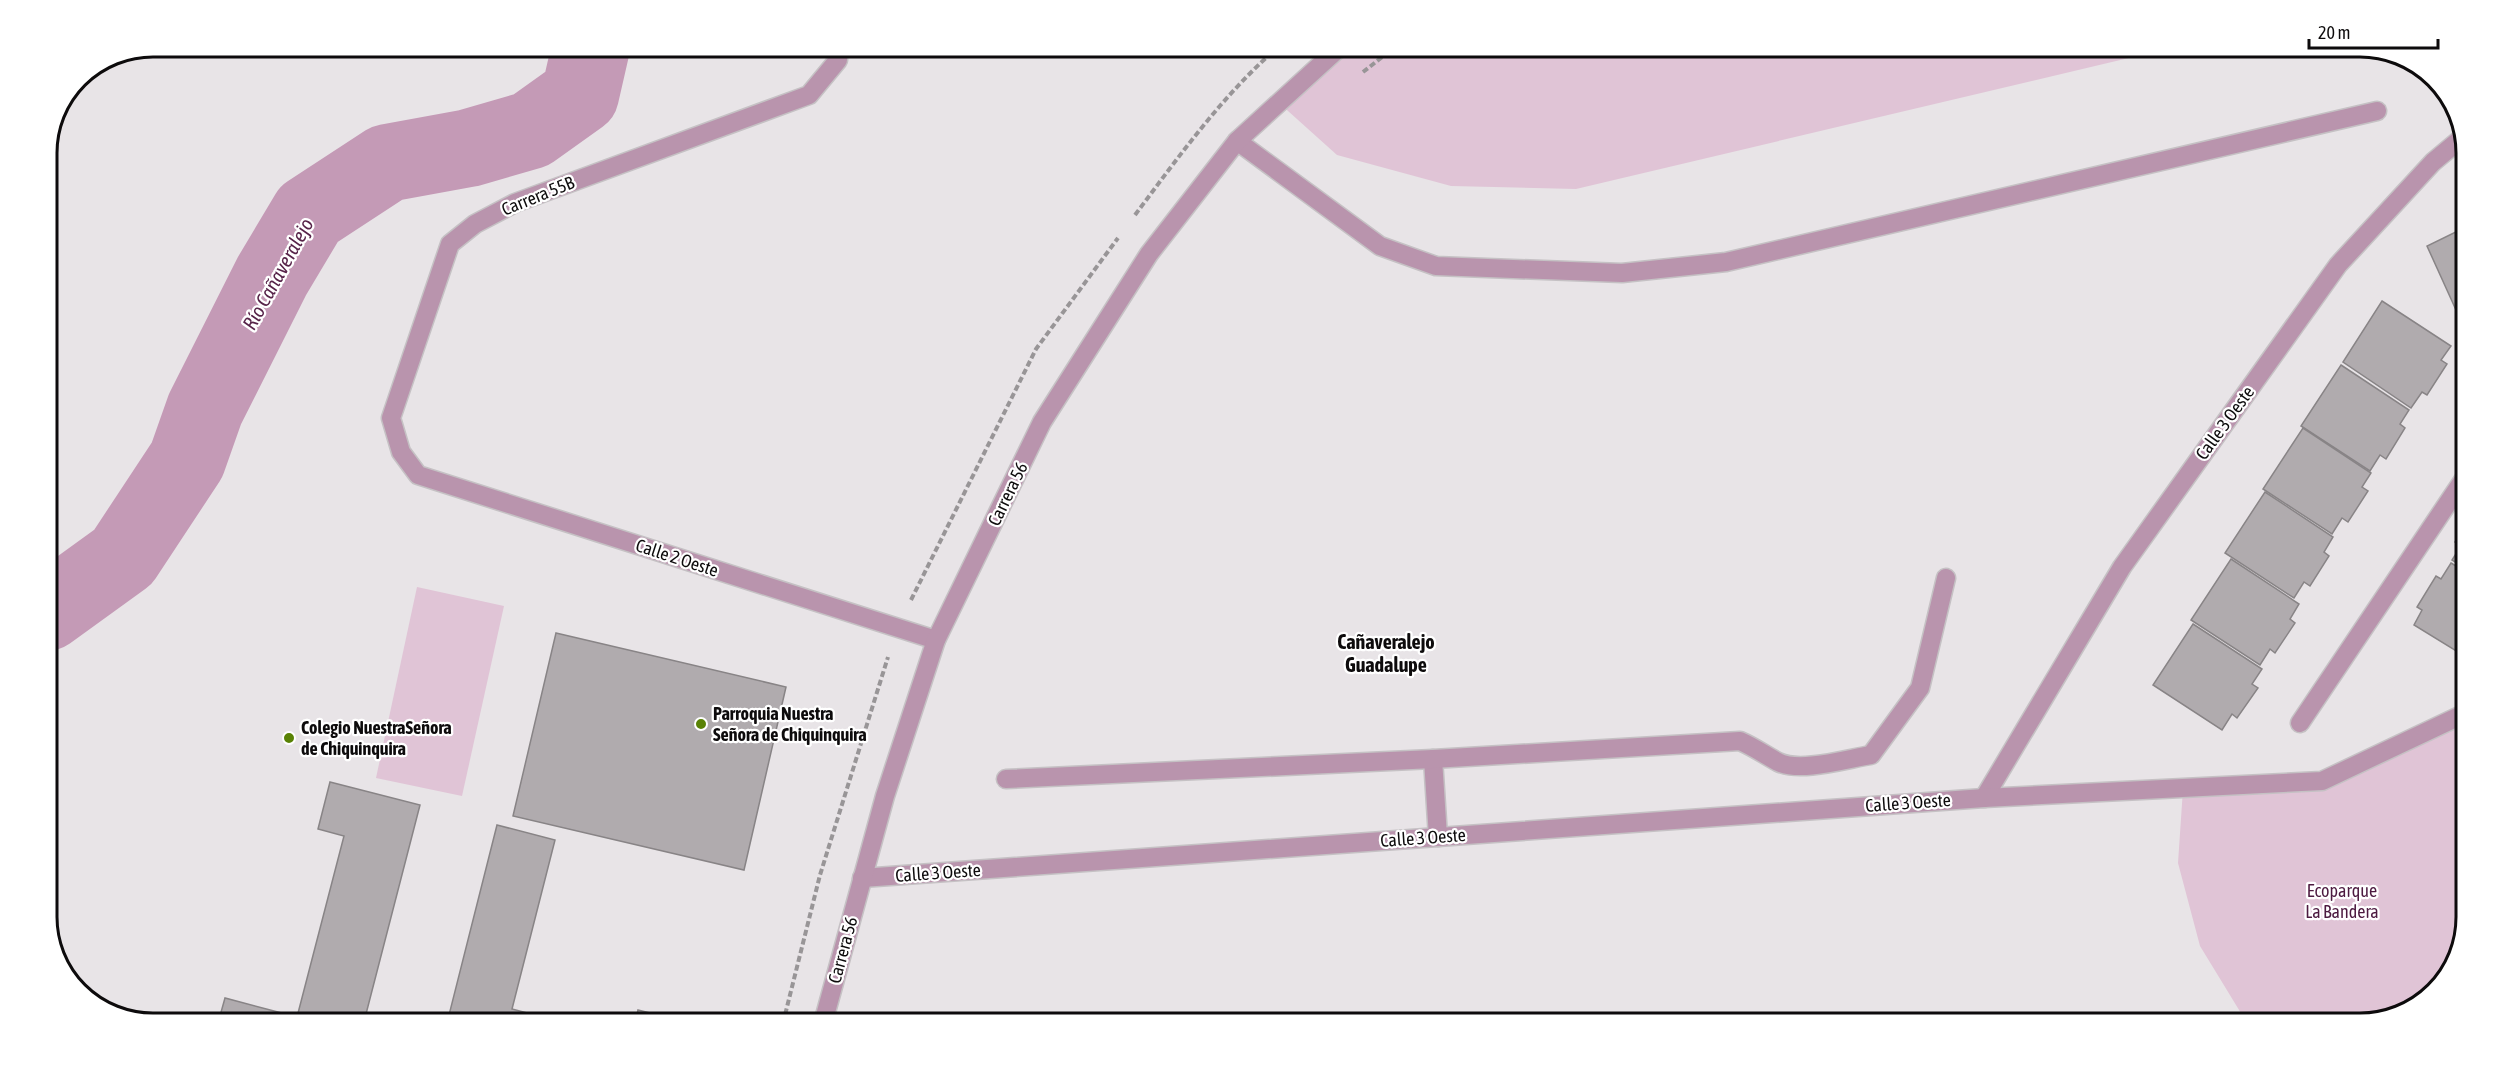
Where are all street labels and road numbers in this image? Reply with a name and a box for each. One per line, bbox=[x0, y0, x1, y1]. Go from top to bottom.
street label: Carrera 55B bbox=[498, 171, 578, 220]
street label: Calle 3 Oeste bbox=[2191, 382, 2258, 464]
street label: Carrera 56 bbox=[983, 459, 1032, 529]
street label: Calle 2 Oeste bbox=[633, 534, 721, 581]
street label: Calle 3 Oeste bbox=[1865, 789, 1951, 816]
street label: Calle 3 Oeste bbox=[1380, 824, 1466, 851]
street label: Calle 3 Oeste bbox=[895, 859, 981, 886]
street label: Carrera 56 bbox=[824, 914, 861, 985]

